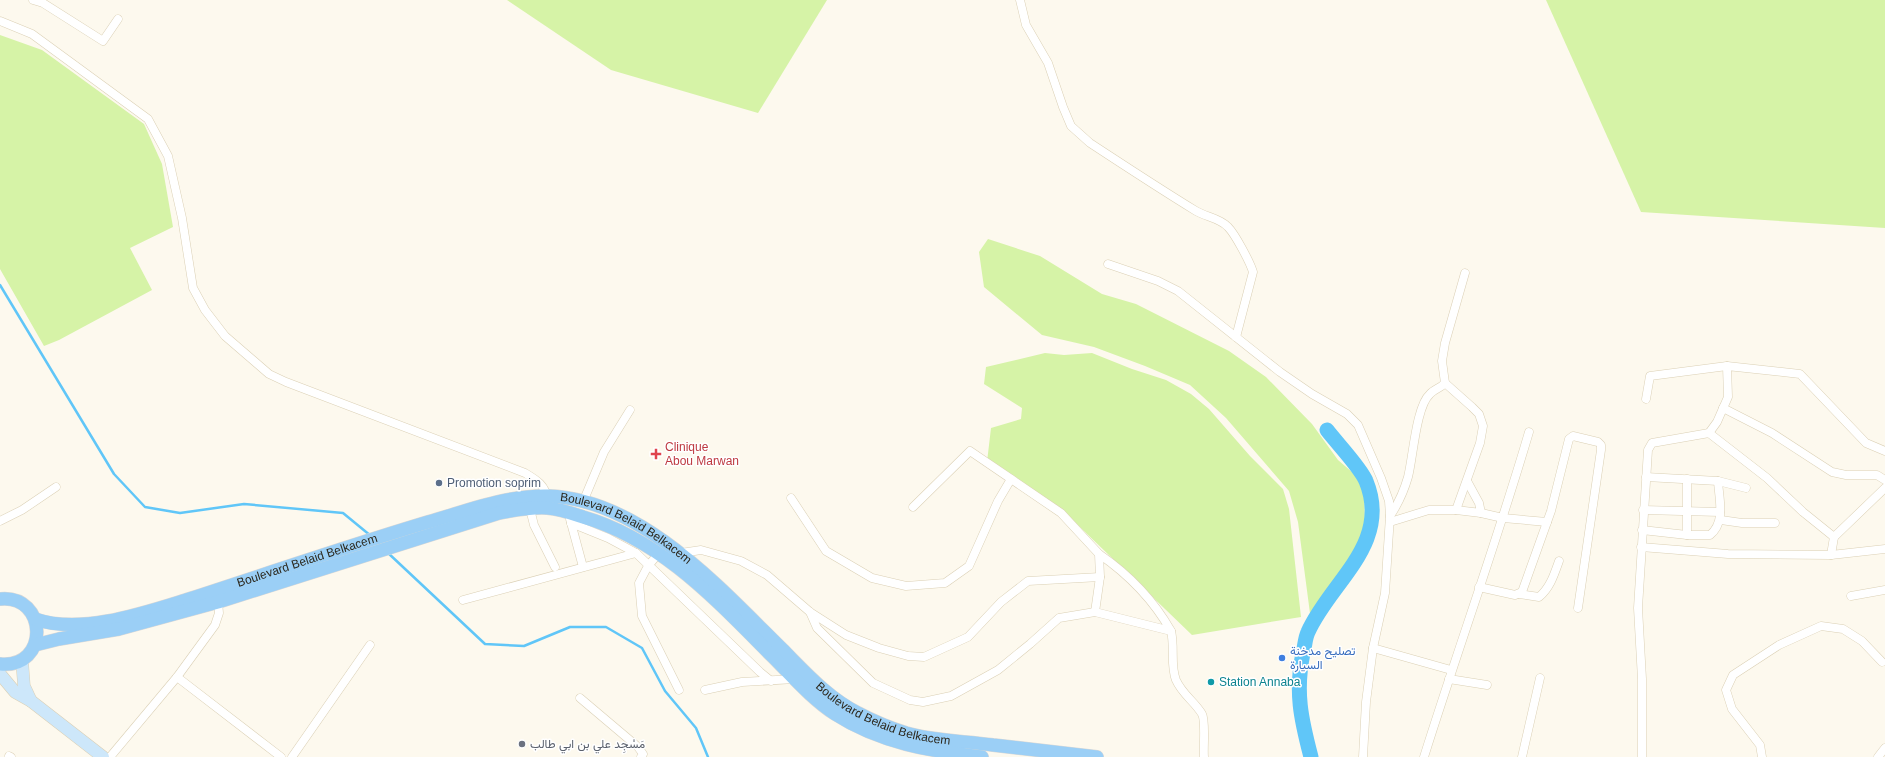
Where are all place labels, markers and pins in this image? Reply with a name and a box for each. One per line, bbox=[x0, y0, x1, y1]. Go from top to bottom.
place label: Clinique Abou Marwan bbox=[665, 440, 739, 468]
marker: Clinique Abou Marwan bbox=[650, 448, 662, 460]
place label: Promotion soprim bbox=[447, 476, 541, 490]
marker: Promotion soprim bbox=[434, 478, 444, 488]
place label: تصليح مدخنة السيارة bbox=[1290, 644, 1356, 673]
marker: تصليح مدخنة السيارة bbox=[1277, 653, 1287, 663]
place label: Station Annaba bbox=[1219, 675, 1301, 689]
marker: Station Annaba bbox=[1206, 677, 1216, 687]
place label: مَسْجِد علي بن ابي طالب bbox=[530, 737, 645, 754]
marker: مَسْجِد علي بن ابي طالب bbox=[517, 739, 527, 749]

